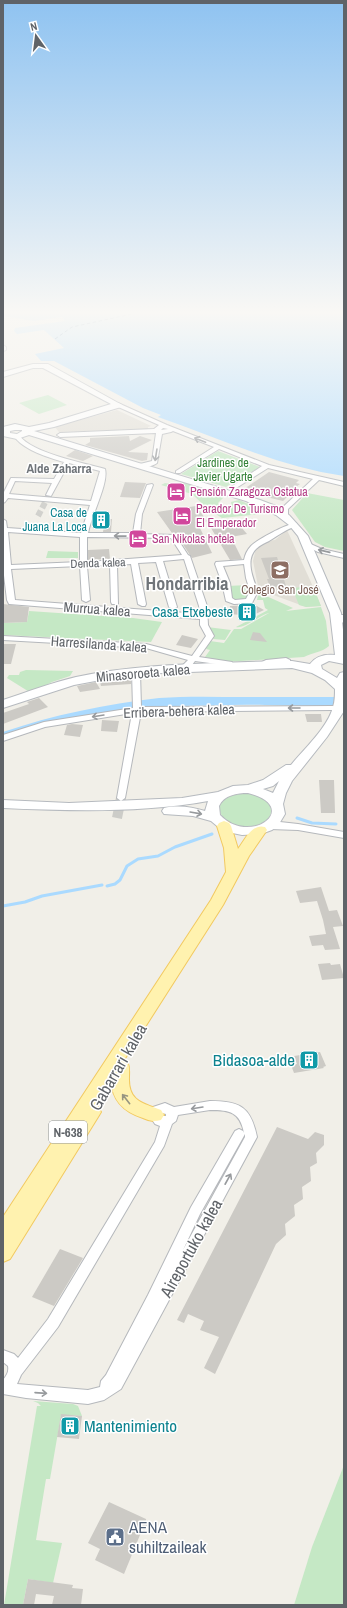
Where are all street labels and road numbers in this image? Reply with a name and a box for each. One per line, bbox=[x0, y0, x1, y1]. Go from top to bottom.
street label: Denda kalea bbox=[70, 554, 126, 572]
street label: Murrua kalea bbox=[63, 598, 132, 620]
street label: Harresilanda kalea bbox=[50, 632, 148, 656]
street label: Minasoroeta kalea bbox=[95, 660, 191, 686]
street label: Erribera-behera kalea bbox=[123, 700, 236, 722]
street label: Gabarrari kalea bbox=[83, 1019, 152, 1114]
road number: N-638 bbox=[49, 1121, 87, 1143]
street label: Aireportuko kalea bbox=[154, 1194, 227, 1302]

